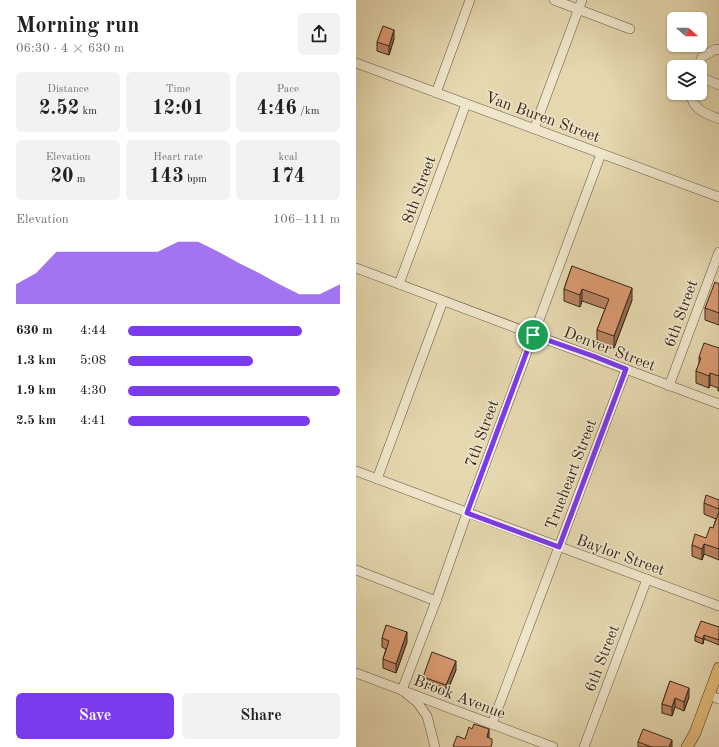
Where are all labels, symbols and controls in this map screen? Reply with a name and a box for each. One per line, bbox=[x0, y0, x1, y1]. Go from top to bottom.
north arrow bbox=[667, 12, 707, 52]
map controls bbox=[667, 12, 707, 100]
button: share bbox=[298, 13, 340, 55]
text: Morning run bbox=[16, 15, 139, 37]
text: 06:30 · 4 × 630 m bbox=[16, 42, 124, 55]
button: layers bbox=[667, 60, 707, 100]
text: Distance bbox=[47, 84, 89, 95]
text: Time bbox=[166, 84, 190, 95]
text: Pace bbox=[277, 84, 299, 95]
street label: Van Buren Street bbox=[483, 90, 602, 146]
text: 2.52 bbox=[39, 99, 79, 119]
text: 12:01 bbox=[152, 99, 204, 119]
text: 4:46 bbox=[257, 99, 297, 119]
text: km bbox=[79, 106, 97, 117]
text: /km bbox=[297, 106, 319, 117]
text: Elevation bbox=[46, 152, 90, 163]
text: Heart rate bbox=[153, 152, 203, 163]
text: kcal bbox=[279, 152, 297, 163]
street label: 8th Street bbox=[400, 153, 440, 226]
text: 20 bbox=[50, 167, 74, 187]
text: 143 bbox=[149, 167, 184, 187]
text: 174 bbox=[271, 167, 305, 187]
text: m bbox=[74, 174, 86, 185]
text: bpm bbox=[184, 174, 207, 185]
text: Elevation bbox=[16, 213, 69, 226]
text: 106–111 m bbox=[273, 213, 340, 226]
street label: 6th Street bbox=[662, 277, 702, 350]
pin bbox=[516, 318, 550, 352]
text: 630 m bbox=[16, 324, 53, 337]
text: 4:44 bbox=[80, 324, 106, 337]
icon: arrive bbox=[522, 324, 544, 346]
street label: Denver Street bbox=[561, 325, 658, 375]
text: 1.3 km bbox=[16, 354, 56, 367]
text: 5:08 bbox=[80, 354, 106, 367]
text: 1.9 km bbox=[16, 384, 56, 397]
text: 4:30 bbox=[80, 384, 106, 397]
street label: 7th Street bbox=[463, 397, 503, 470]
text: 2.5 km bbox=[16, 414, 56, 427]
text: 4:41 bbox=[80, 414, 106, 427]
street label: Trueheart Street bbox=[543, 417, 600, 532]
street label: Baylor Street bbox=[574, 532, 667, 579]
street label: 6th Street bbox=[583, 623, 623, 694]
street label: Brook Avenue bbox=[411, 673, 507, 723]
button: Save bbox=[16, 693, 174, 739]
button: Share bbox=[182, 693, 340, 739]

